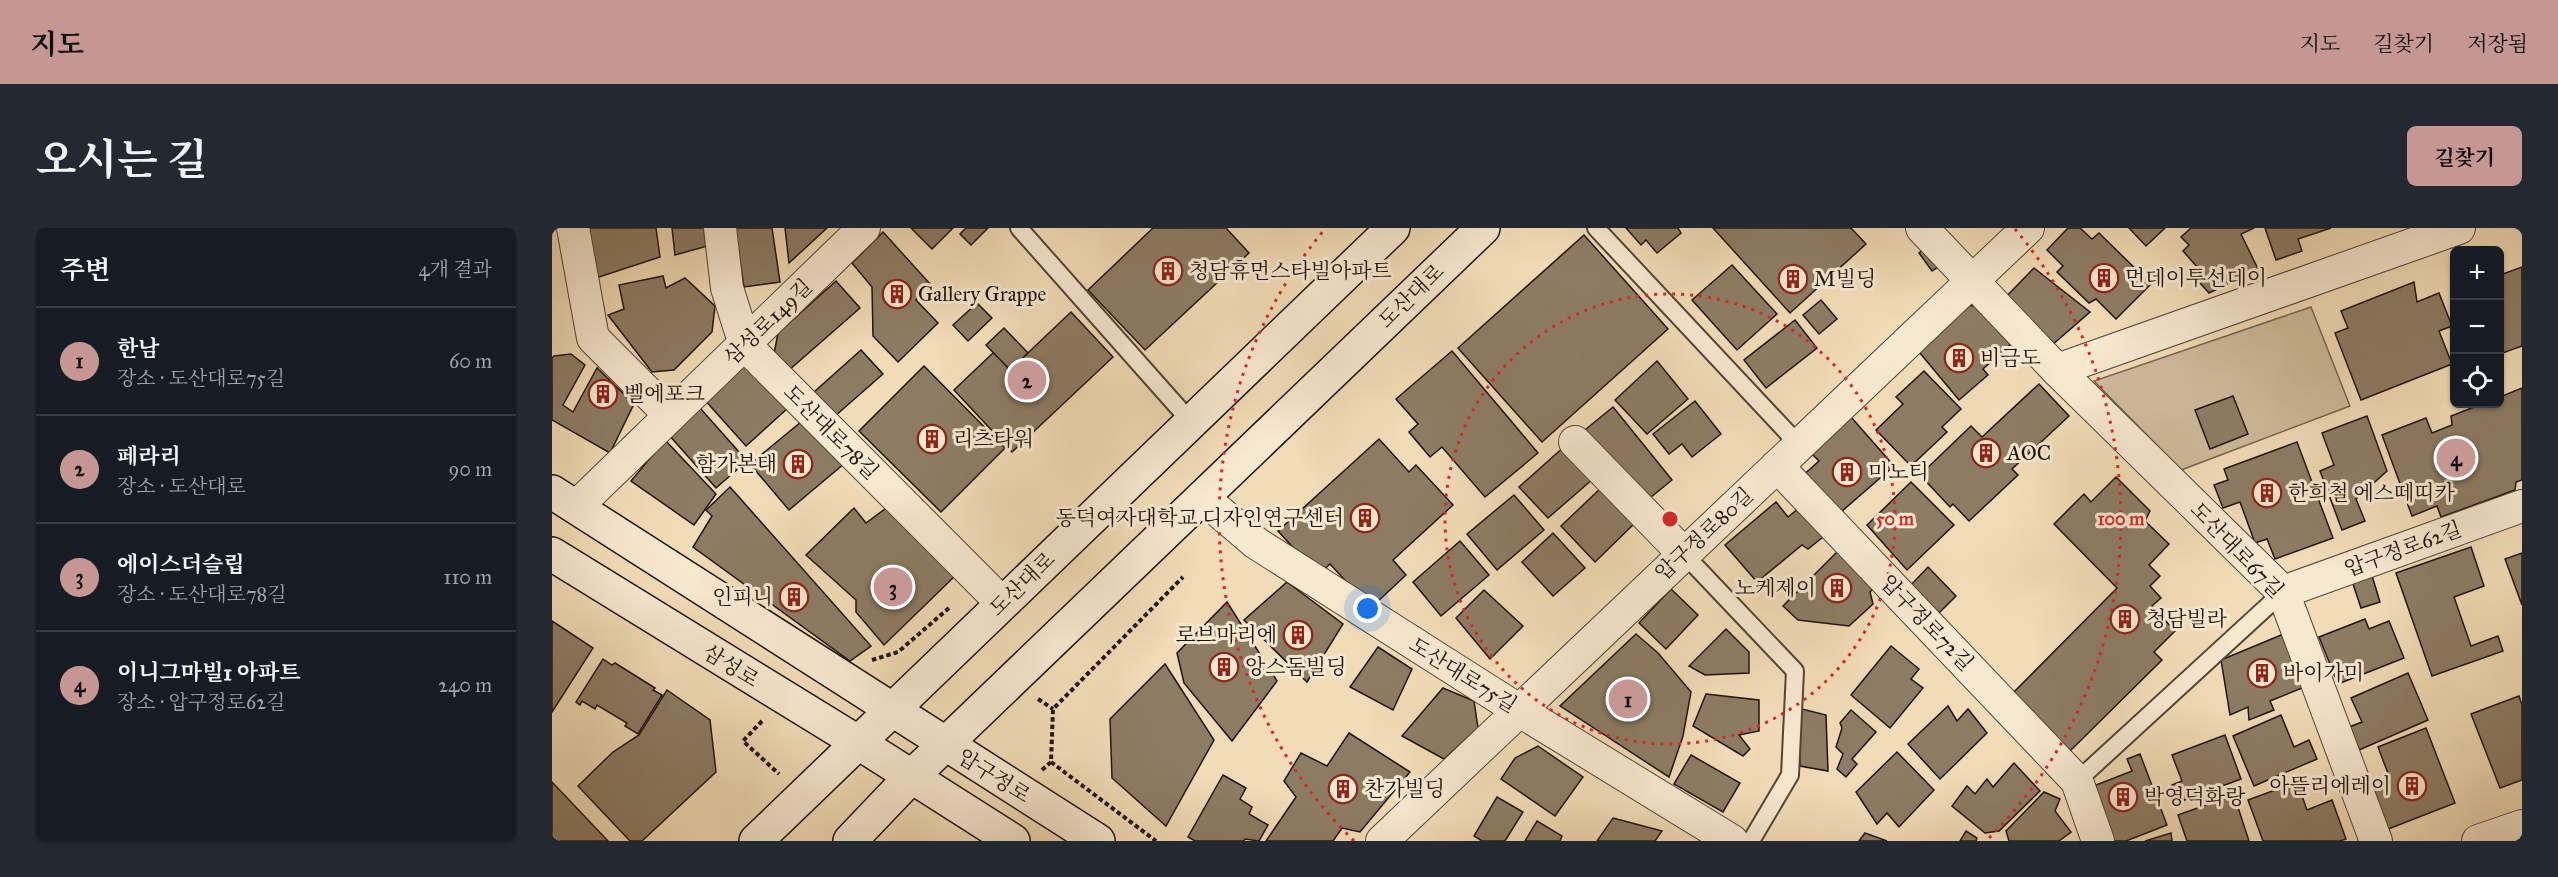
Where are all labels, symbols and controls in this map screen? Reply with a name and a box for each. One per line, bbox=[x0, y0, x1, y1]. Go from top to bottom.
text: 지도 bbox=[30, 27, 84, 62]
text: 지도 bbox=[2300, 31, 2340, 57]
text: 길찾기 bbox=[2373, 31, 2434, 57]
text: 저장됨 bbox=[2467, 31, 2528, 57]
button: 길찾기 bbox=[2407, 126, 2522, 186]
text: 오시는 길 bbox=[36, 134, 207, 186]
map controls bbox=[2450, 246, 2504, 408]
button: + bbox=[2450, 246, 2504, 300]
text: 주변 bbox=[60, 254, 110, 286]
building icon: 청담휴먼스타빌아파트 bbox=[1152, 255, 1184, 287]
text: 4개 결과 bbox=[419, 257, 492, 281]
place label: 청담휴먼스타빌아파트 bbox=[1189, 258, 1392, 284]
street label: 도산대로 bbox=[1373, 258, 1449, 334]
building icon: 먼데이투선데이 bbox=[2088, 262, 2120, 294]
building icon: M빌딩 bbox=[1777, 263, 1809, 295]
place label: 먼데이투선데이 bbox=[2125, 265, 2267, 291]
place label: M빌딩 bbox=[1814, 266, 1876, 292]
street label: 삼성로149길 bbox=[719, 274, 817, 370]
building icon: Gallery Grappe bbox=[881, 278, 913, 310]
place label: Gallery Grappe bbox=[918, 281, 1047, 307]
button: − bbox=[2450, 300, 2504, 354]
text: 한남 bbox=[117, 335, 160, 362]
building icon: 비금도 bbox=[1943, 342, 1975, 374]
place label: 비금도 bbox=[1980, 345, 2041, 371]
text: 1 bbox=[76, 349, 83, 373]
text: 60 m bbox=[449, 349, 492, 373]
button: locate bbox=[2450, 354, 2504, 408]
pin: 2 bbox=[1008, 358, 1046, 402]
text: 장소 · 도산대로75길 bbox=[117, 366, 285, 390]
building icon: 벨에포크 bbox=[587, 378, 619, 410]
street label: 도산대로78길 bbox=[778, 379, 884, 485]
place label: 벨에포크 bbox=[624, 381, 705, 407]
building icon: 리츠타워 bbox=[916, 423, 948, 455]
place label: 리츠타워 bbox=[953, 426, 1034, 452]
pin: 4 bbox=[2436, 436, 2476, 480]
building icon: AOC bbox=[1970, 437, 2002, 469]
place label: AOC bbox=[2006, 440, 2051, 466]
text: 페라리 bbox=[117, 443, 181, 470]
building icon: 함가본태 bbox=[782, 448, 814, 480]
place label: 함가본태 bbox=[696, 451, 777, 477]
building icon: 미노티 bbox=[1831, 456, 1863, 488]
text: 2 bbox=[75, 457, 84, 481]
text: 90 m bbox=[449, 457, 492, 481]
place label: 미노티 bbox=[1868, 459, 1929, 485]
text: 장소 · 도산대로 bbox=[117, 474, 246, 498]
building icon: 한희철 에스떼띠카 bbox=[2251, 477, 2283, 509]
place label: 한희철 에스떼띠카 bbox=[2288, 480, 2456, 506]
street label: 압구정로80길 bbox=[1649, 482, 1759, 586]
street label: 도산대로67길 bbox=[2185, 497, 2289, 603]
building icon: 동덕여자대학교 디자인연구센터 bbox=[1349, 502, 1381, 534]
place label: 동덕여자대학교 디자인연구센터 bbox=[1055, 505, 1344, 531]
text: 50 m bbox=[1876, 508, 1915, 530]
text: 100 m bbox=[2098, 508, 2145, 530]
centre of rings bbox=[1660, 509, 1680, 529]
street label: 압구정로62길 bbox=[2341, 516, 2465, 582]
street label: 도산대로 bbox=[984, 546, 1060, 622]
text: 에이스더슬립 bbox=[117, 551, 245, 578]
pin: 3 bbox=[874, 564, 912, 610]
text: 3 bbox=[76, 565, 84, 589]
text: 110 m bbox=[444, 565, 492, 589]
street label: 압구정로72길 bbox=[1875, 570, 1979, 676]
building icon: 노케제이 bbox=[1821, 572, 1853, 604]
place label: 노케제이 bbox=[1735, 575, 1816, 601]
building icon: 인피니 bbox=[778, 581, 810, 613]
text: 장소 · 도산대로78길 bbox=[117, 582, 287, 606]
place label: 인피니 bbox=[712, 584, 773, 610]
your location bbox=[1353, 594, 1382, 623]
building icon: 청담빌라 bbox=[2109, 603, 2141, 635]
place label: 청담빌라 bbox=[2146, 606, 2228, 632]
building icon: 로브마리에 bbox=[1282, 619, 1314, 651]
place label: 로브마리에 bbox=[1176, 622, 1277, 648]
street label: 도산대로75길 bbox=[1404, 632, 1522, 718]
street label: 삼성로 bbox=[698, 639, 764, 693]
building icon: 앙스돔빌딩 bbox=[1208, 651, 1240, 683]
place label: 앙스돔빌딩 bbox=[1245, 654, 1346, 680]
building icon: 바이가미 bbox=[2246, 657, 2278, 689]
text: 이니그마빌1 아파트 bbox=[117, 659, 300, 686]
place label: 바이가미 bbox=[2283, 660, 2364, 686]
text: 4 bbox=[74, 673, 85, 697]
text: 240 m bbox=[438, 673, 492, 697]
pin: 1 bbox=[1608, 676, 1648, 722]
text: 장소 · 압구정로62길 bbox=[117, 690, 285, 714]
street label: 압구정로 bbox=[953, 743, 1035, 809]
building icon: 아뜰리에레이 bbox=[2396, 770, 2428, 802]
building icon: 찬가빌딩 bbox=[1327, 773, 1359, 805]
place label: 아뜰리에레이 bbox=[2269, 773, 2391, 799]
place label: 찬가빌딩 bbox=[1364, 776, 1445, 802]
building icon: 박영덕화랑 bbox=[2107, 781, 2139, 813]
place label: 박영덕화랑 bbox=[2144, 784, 2246, 810]

